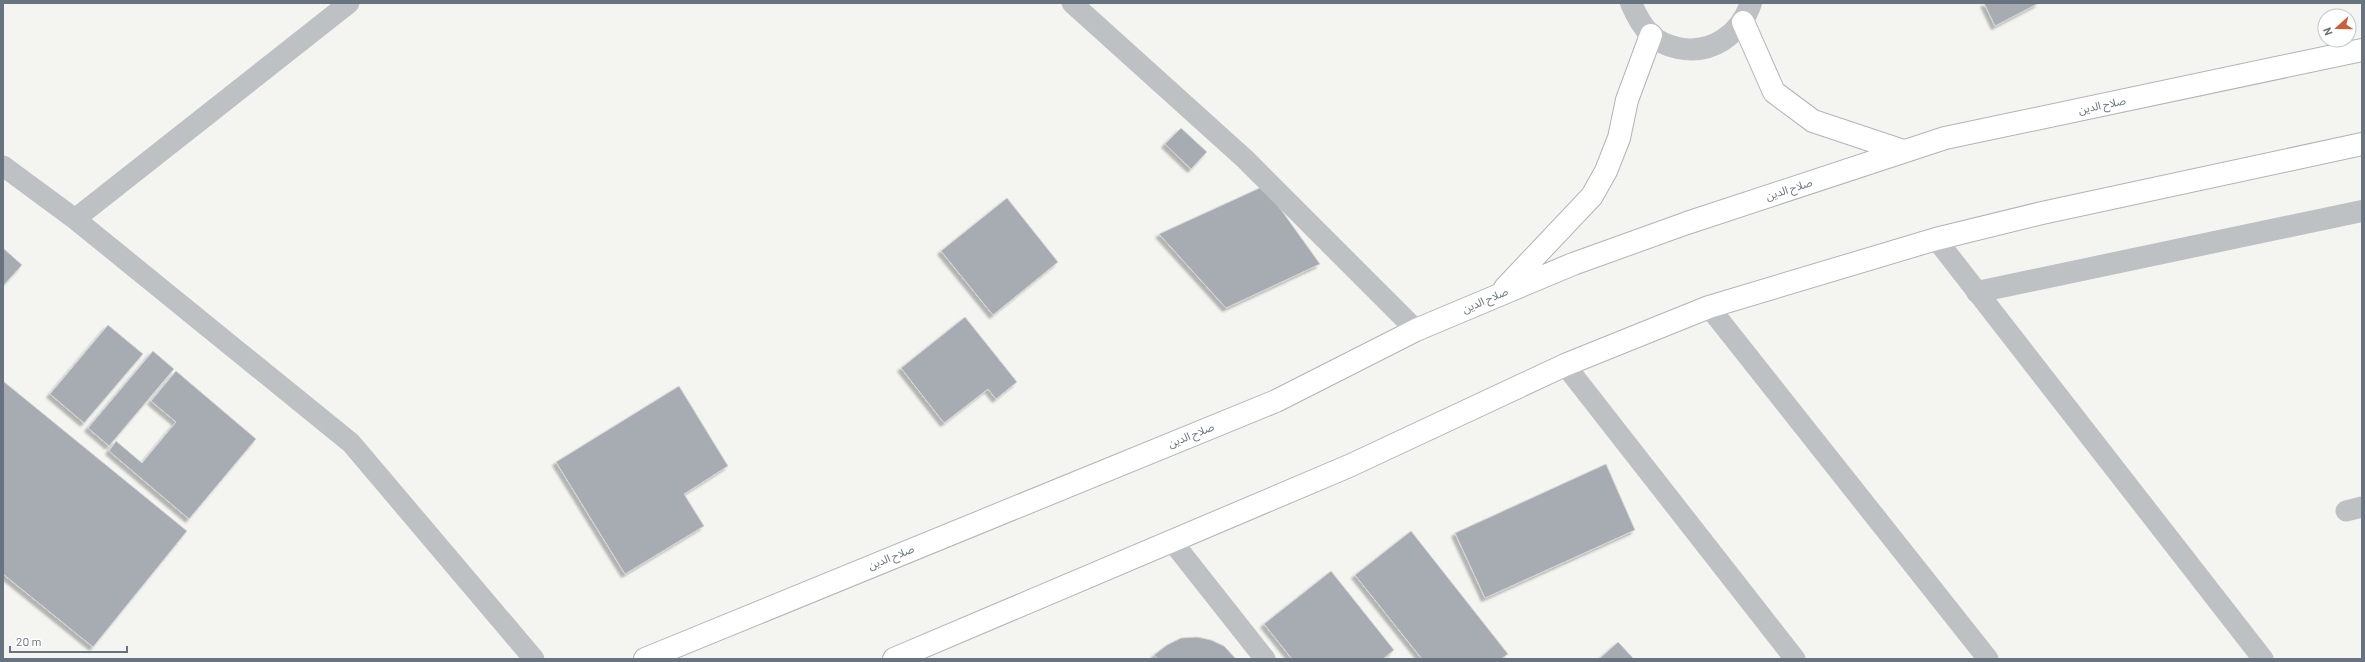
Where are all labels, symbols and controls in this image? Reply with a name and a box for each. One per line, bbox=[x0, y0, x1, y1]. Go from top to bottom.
north arrow bbox=[2317, 8, 2357, 48]
text: N bbox=[2320, 26, 2335, 38]
street label: صلاح الدين bbox=[2077, 93, 2127, 118]
street label: صلاح الدين bbox=[1764, 175, 1815, 204]
street label: صلاح الدين bbox=[1460, 284, 1510, 317]
street label: صلاح الدين bbox=[1166, 419, 1216, 451]
street label: صلاح الدين bbox=[866, 541, 916, 573]
scale bar bbox=[10, 628, 127, 654]
text: 20 m bbox=[16, 634, 42, 648]

